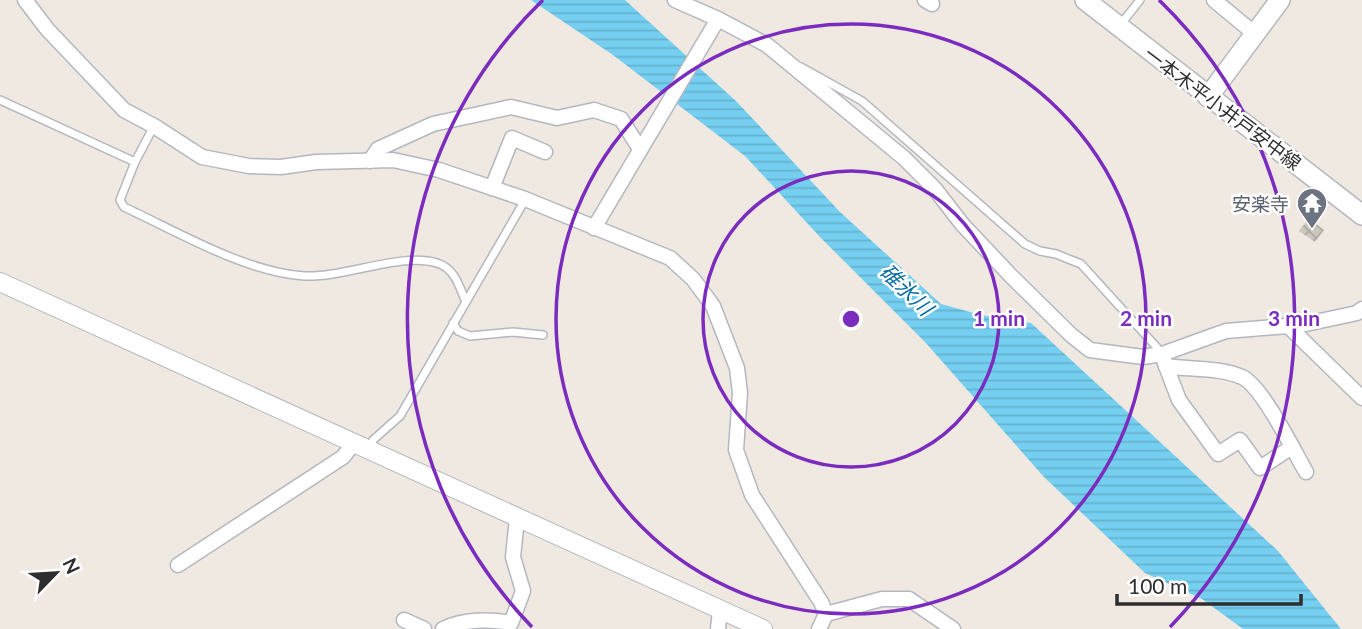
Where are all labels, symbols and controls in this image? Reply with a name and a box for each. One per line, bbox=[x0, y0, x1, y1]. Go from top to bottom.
street label: 一本木平小井戸安中線 bbox=[1140, 42, 1306, 174]
temple icon: 安楽寺 bbox=[1295, 186, 1329, 230]
place label: 安楽寺 bbox=[1232, 192, 1289, 215]
water label: 碓氷川 bbox=[876, 258, 940, 321]
text: 1 min bbox=[973, 305, 1025, 330]
text: 2 min bbox=[1120, 305, 1172, 330]
text: 3 min bbox=[1268, 305, 1320, 330]
centre of rings bbox=[839, 307, 863, 331]
north arrow bbox=[21, 538, 91, 608]
text: N bbox=[58, 554, 85, 577]
scale bar bbox=[1117, 562, 1301, 606]
text: 100 m bbox=[1128, 573, 1187, 598]

